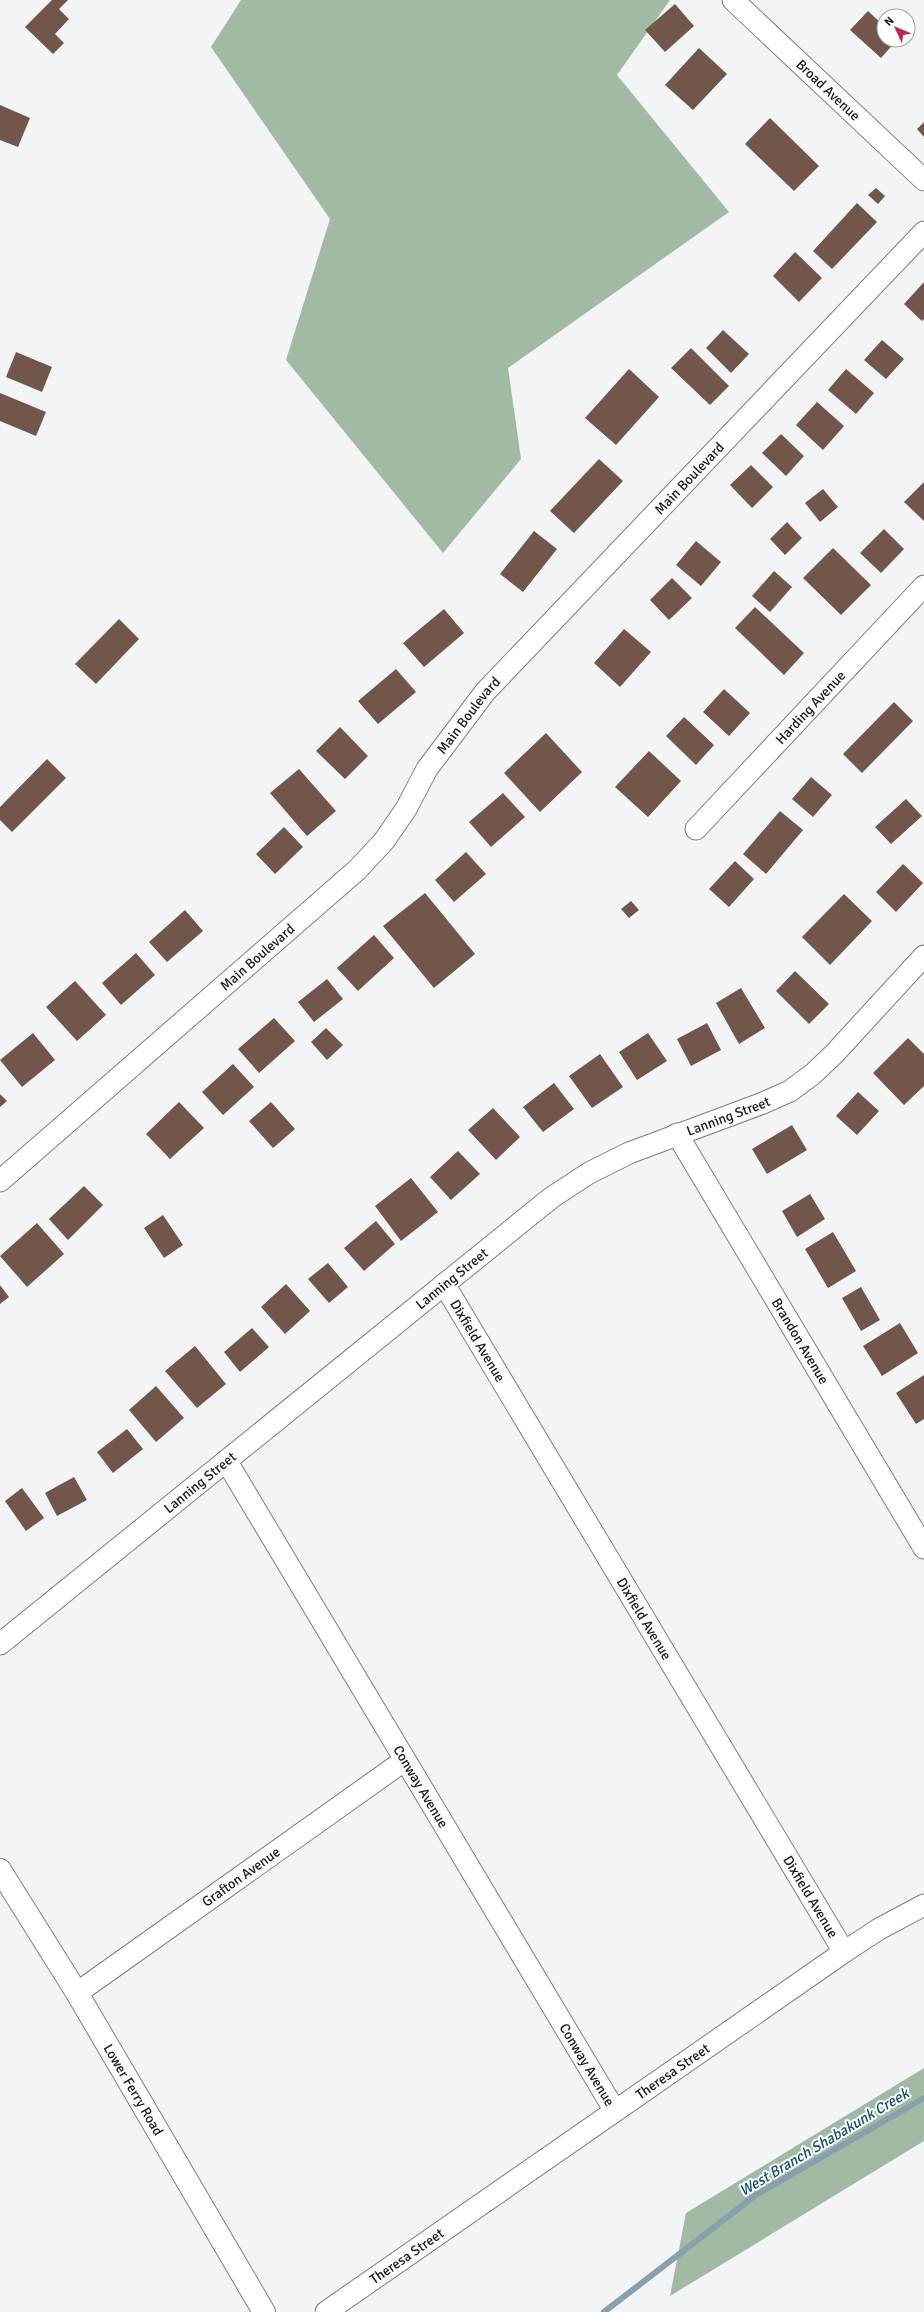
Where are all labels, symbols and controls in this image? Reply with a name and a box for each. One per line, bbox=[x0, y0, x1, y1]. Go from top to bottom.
north arrow bbox=[876, 8, 916, 48]
text: N bbox=[882, 14, 897, 29]
street label: Broad Avenue bbox=[793, 56, 864, 124]
street label: Main Boulevard bbox=[651, 439, 727, 518]
street label: Harding Avenue bbox=[772, 667, 849, 748]
street label: Main Boulevard bbox=[433, 673, 504, 757]
street label: Main Boulevard bbox=[216, 920, 298, 994]
street label: Lanning Street bbox=[684, 1092, 773, 1139]
street label: Lanning Street bbox=[412, 1244, 491, 1313]
street label: Brandon Avenue bbox=[768, 1295, 833, 1387]
street label: Dixfield Avenue bbox=[447, 1296, 509, 1385]
street label: Lanning Street bbox=[160, 1448, 239, 1517]
street label: Dixfield Avenue bbox=[613, 1574, 676, 1663]
street label: Conway Avenue bbox=[390, 1742, 452, 1831]
street label: Grafton Avenue bbox=[198, 1843, 283, 1910]
street label: Dixfield Avenue bbox=[780, 1852, 842, 1941]
street label: Conway Avenue bbox=[556, 2020, 618, 2109]
street label: Theresa Street bbox=[632, 2040, 713, 2103]
street label: Lower Ferry Road bbox=[100, 2041, 167, 2138]
water label: West Branch Shabakunk Creek bbox=[736, 2083, 913, 2200]
street label: Theresa Street bbox=[366, 2224, 447, 2288]

